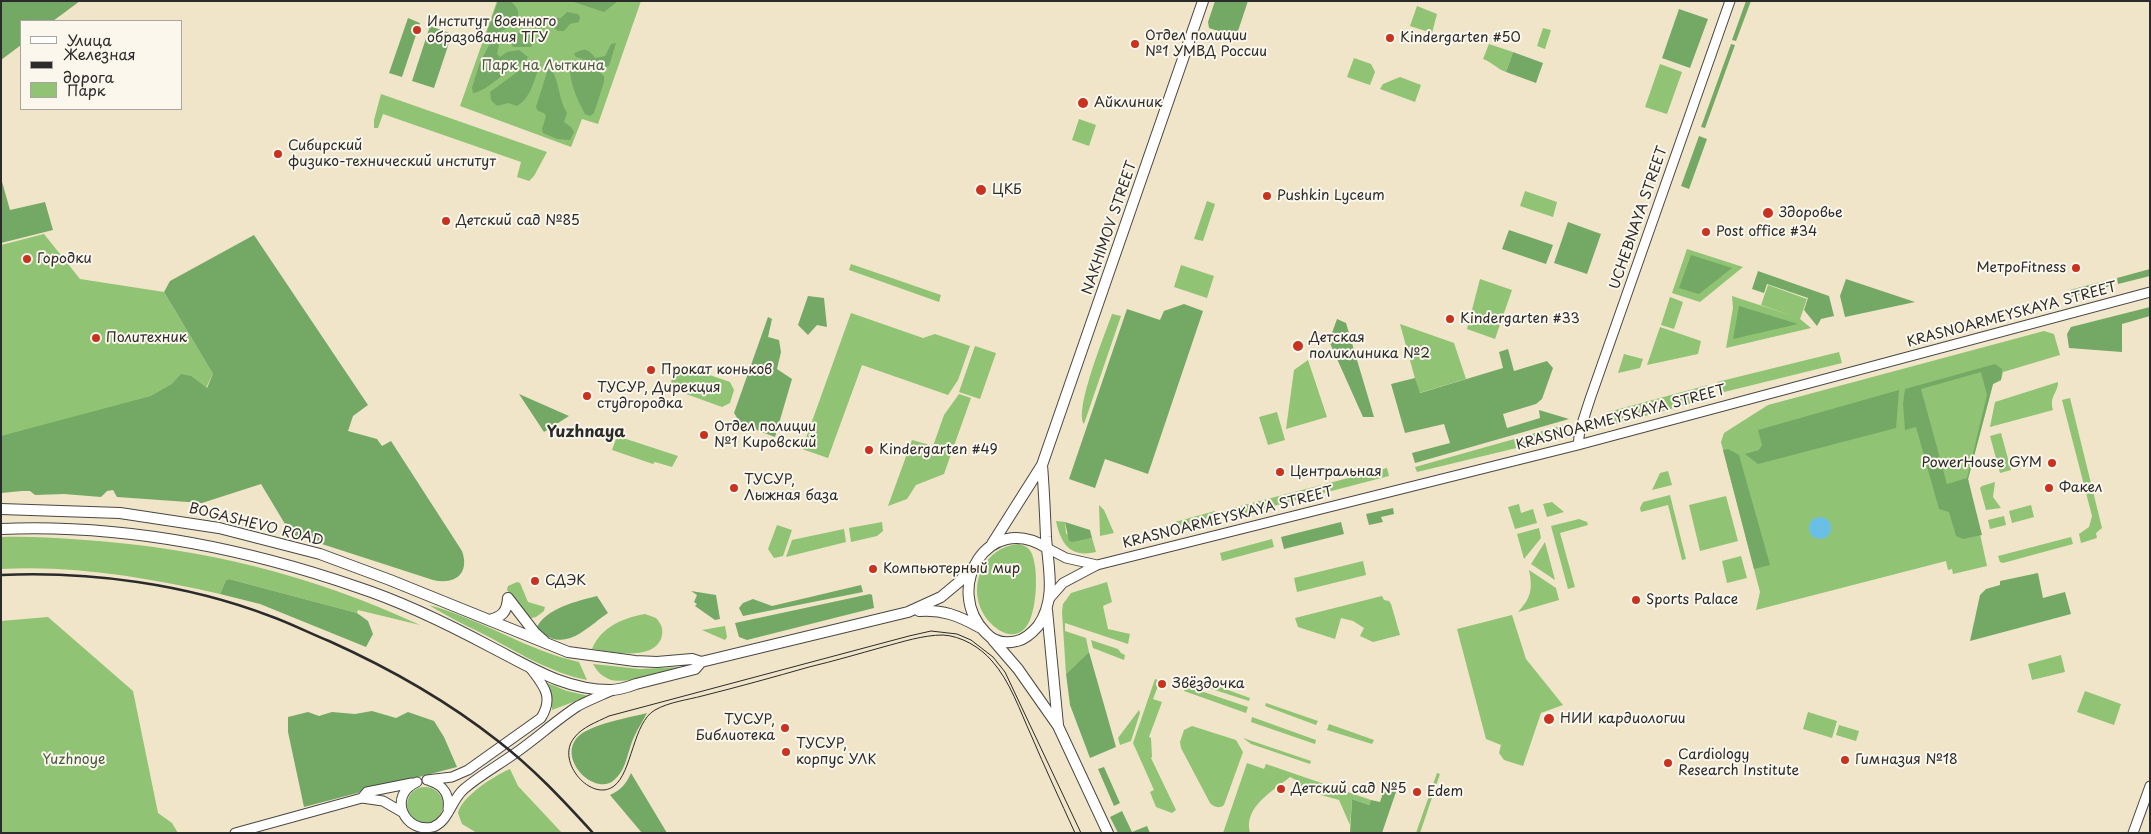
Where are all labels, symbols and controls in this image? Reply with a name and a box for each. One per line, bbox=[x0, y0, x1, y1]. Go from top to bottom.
place label: Институт военного образования ТГУ bbox=[427, 14, 556, 46]
legend bbox=[20, 20, 182, 110]
marker: Институт военного образования ТГУ bbox=[411, 24, 423, 36]
text: Улица bbox=[67, 28, 112, 51]
place label: Отдел полиции №1 УМВД России bbox=[1145, 28, 1267, 60]
place label: Kindergarten #50 bbox=[1400, 30, 1521, 46]
marker: Kindergarten #50 bbox=[1384, 32, 1396, 44]
marker: Отдел полиции №1 УМВД России bbox=[1129, 38, 1141, 50]
text: Железная дорога bbox=[63, 42, 136, 88]
park label: Парк на Лыткина bbox=[481, 58, 605, 74]
text: Парк bbox=[67, 78, 106, 101]
place label: Айклиник bbox=[1094, 95, 1162, 111]
marker: Айклиник bbox=[1076, 96, 1090, 110]
place label: Сибирский физико-технический институт bbox=[288, 138, 496, 170]
street label: UCHEBNAYA STREET bbox=[1607, 144, 1671, 292]
marker: Сибирский физико-технический институт bbox=[272, 148, 284, 160]
street label: NAKHIMOV STREET bbox=[1079, 159, 1141, 297]
place label: ЦКБ bbox=[992, 182, 1022, 198]
marker: ЦКБ bbox=[974, 183, 988, 197]
place label: Pushkin Lyceum bbox=[1277, 188, 1385, 204]
marker: Pushkin Lyceum bbox=[1261, 190, 1273, 202]
place label: Здоровье bbox=[1779, 205, 1843, 221]
marker: Здоровье bbox=[1761, 206, 1775, 220]
place label: Детский сад №85 bbox=[456, 213, 580, 229]
marker: Детский сад №85 bbox=[440, 215, 452, 227]
place label: Post office #34 bbox=[1716, 224, 1817, 240]
marker: Post office #34 bbox=[1700, 226, 1712, 238]
place label: Городки bbox=[37, 251, 92, 267]
marker: Городки bbox=[21, 253, 33, 265]
place label: МетроFitness bbox=[1977, 260, 2066, 276]
marker: МетроFitness bbox=[2070, 262, 2082, 274]
street label: KRASNOARMEYSKAYA STREET bbox=[1905, 279, 2119, 351]
place label: Kindergarten #33 bbox=[1460, 311, 1580, 327]
marker: Kindergarten #33 bbox=[1444, 313, 1456, 325]
place label: Политехник bbox=[106, 330, 187, 346]
place label: Детская поликлиника №2 bbox=[1309, 330, 1430, 362]
marker: Политехник bbox=[90, 332, 102, 344]
marker: Детская поликлиника №2 bbox=[1291, 339, 1305, 353]
place label: Прокат коньков bbox=[661, 362, 772, 378]
marker: Прокат коньков bbox=[645, 364, 657, 376]
place label: ТУСУР, Дирекция студгородка bbox=[597, 380, 721, 412]
street label: KRASNOARMEYSKAYA STREET bbox=[1514, 382, 1728, 454]
marker: ТУСУР, Дирекция студгородка bbox=[581, 390, 593, 402]
place label: Отдел полиции №1 Кировский bbox=[714, 419, 816, 452]
district label: Yuzhnaya bbox=[547, 423, 625, 443]
marker: Отдел полиции №1 Кировский bbox=[698, 429, 710, 441]
place label: Kindergarten #49 bbox=[879, 442, 998, 458]
marker: Kindergarten #49 bbox=[863, 444, 875, 456]
place label: PowerHouse GYM bbox=[1922, 455, 2042, 471]
marker: PowerHouse GYM bbox=[2046, 457, 2058, 469]
place label: Центральная bbox=[1290, 464, 1382, 480]
marker: Центральная bbox=[1274, 466, 1286, 478]
place label: ТУСУР, Лыжная база bbox=[744, 472, 838, 504]
place label: Факел bbox=[2059, 480, 2102, 496]
marker: ТУСУР, Лыжная база bbox=[728, 482, 740, 494]
marker: Факел bbox=[2043, 482, 2055, 494]
street label: KRASNOARMEYSKAYA STREET bbox=[1121, 484, 1335, 552]
street label: BOGASHEVO ROAD bbox=[187, 500, 325, 550]
place label: Компьютерный мир bbox=[883, 561, 1020, 577]
marker: Компьютерный мир bbox=[867, 563, 879, 575]
place label: СДЭК bbox=[545, 573, 586, 589]
marker: СДЭК bbox=[529, 575, 541, 587]
place label: Sports Palace bbox=[1646, 592, 1738, 608]
marker: Sports Palace bbox=[1630, 594, 1642, 606]
place label: Звёздочка bbox=[1172, 676, 1245, 692]
marker: Звёздочка bbox=[1156, 678, 1168, 690]
place label: НИИ кардиологии bbox=[1560, 711, 1686, 727]
place label: ТУСУР, Библиотека bbox=[695, 712, 775, 744]
marker: НИИ кардиологии bbox=[1542, 712, 1556, 726]
marker: ТУСУР, Библиотека bbox=[779, 722, 791, 734]
place label: ТУСУР, корпус УЛК bbox=[796, 736, 876, 769]
marker: ТУСУР, корпус УЛК bbox=[780, 746, 792, 758]
place label: Cardiology Research Institute bbox=[1678, 747, 1799, 780]
park label: Yuzhnoye bbox=[43, 752, 105, 768]
place label: Гимназия №18 bbox=[1855, 752, 1958, 768]
marker: Гимназия №18 bbox=[1839, 754, 1851, 766]
marker: Cardiology Research Institute bbox=[1662, 757, 1674, 769]
place label: Детский сад №5 bbox=[1291, 781, 1406, 797]
marker: Детский сад №5 bbox=[1275, 783, 1287, 795]
place label: Edem bbox=[1427, 784, 1463, 800]
marker: Edem bbox=[1411, 786, 1423, 798]

